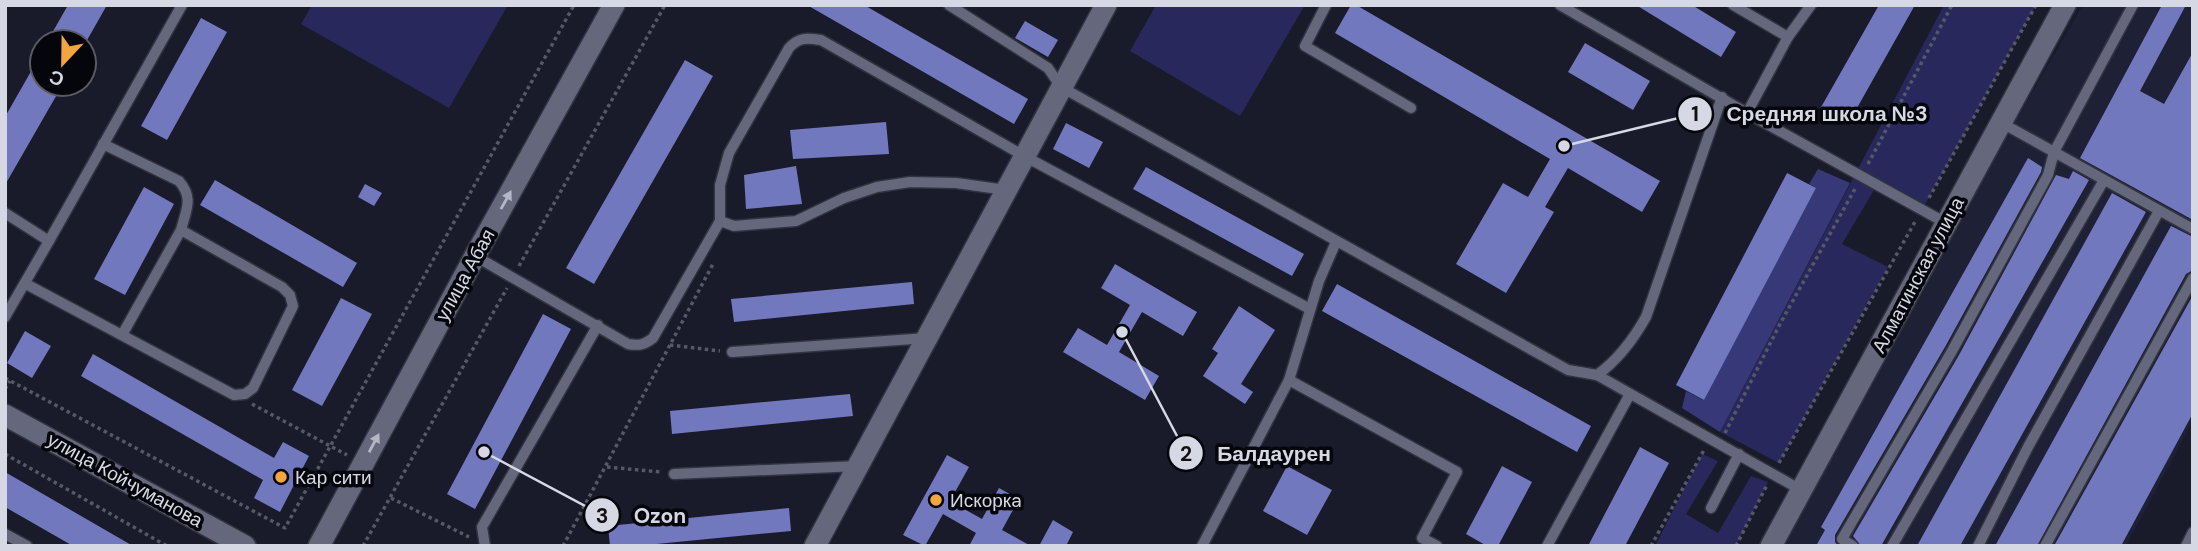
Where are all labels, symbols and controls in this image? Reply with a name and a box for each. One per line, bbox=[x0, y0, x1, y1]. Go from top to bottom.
north arrow bbox=[28, 28, 98, 98]
text: С bbox=[46, 64, 68, 92]
callout: Средняя школа №3 bbox=[1678, 93, 1942, 135]
text: 1 bbox=[1691, 100, 1699, 128]
text: Средняя школа №3 bbox=[1726, 100, 1928, 128]
one-way arrow bbox=[500, 190, 512, 209]
street label: Алматинская улица bbox=[1866, 192, 1970, 357]
street label: улица Абая bbox=[430, 225, 500, 325]
street label: улица Койчуманова bbox=[43, 427, 207, 533]
callout: Балдаурен bbox=[1168, 432, 1345, 474]
one-way arrow bbox=[368, 433, 380, 452]
text: 2 bbox=[1180, 440, 1192, 468]
text: Балдаурен bbox=[1217, 440, 1331, 468]
place label: Кар сити bbox=[295, 465, 372, 490]
marker: Кар сити bbox=[273, 469, 289, 485]
place label: Искоркa bbox=[950, 488, 1021, 513]
marker: Искоркa bbox=[928, 492, 944, 508]
callout: Ozon bbox=[584, 494, 700, 536]
text: 3 bbox=[596, 502, 608, 530]
text: Ozon bbox=[634, 502, 686, 530]

